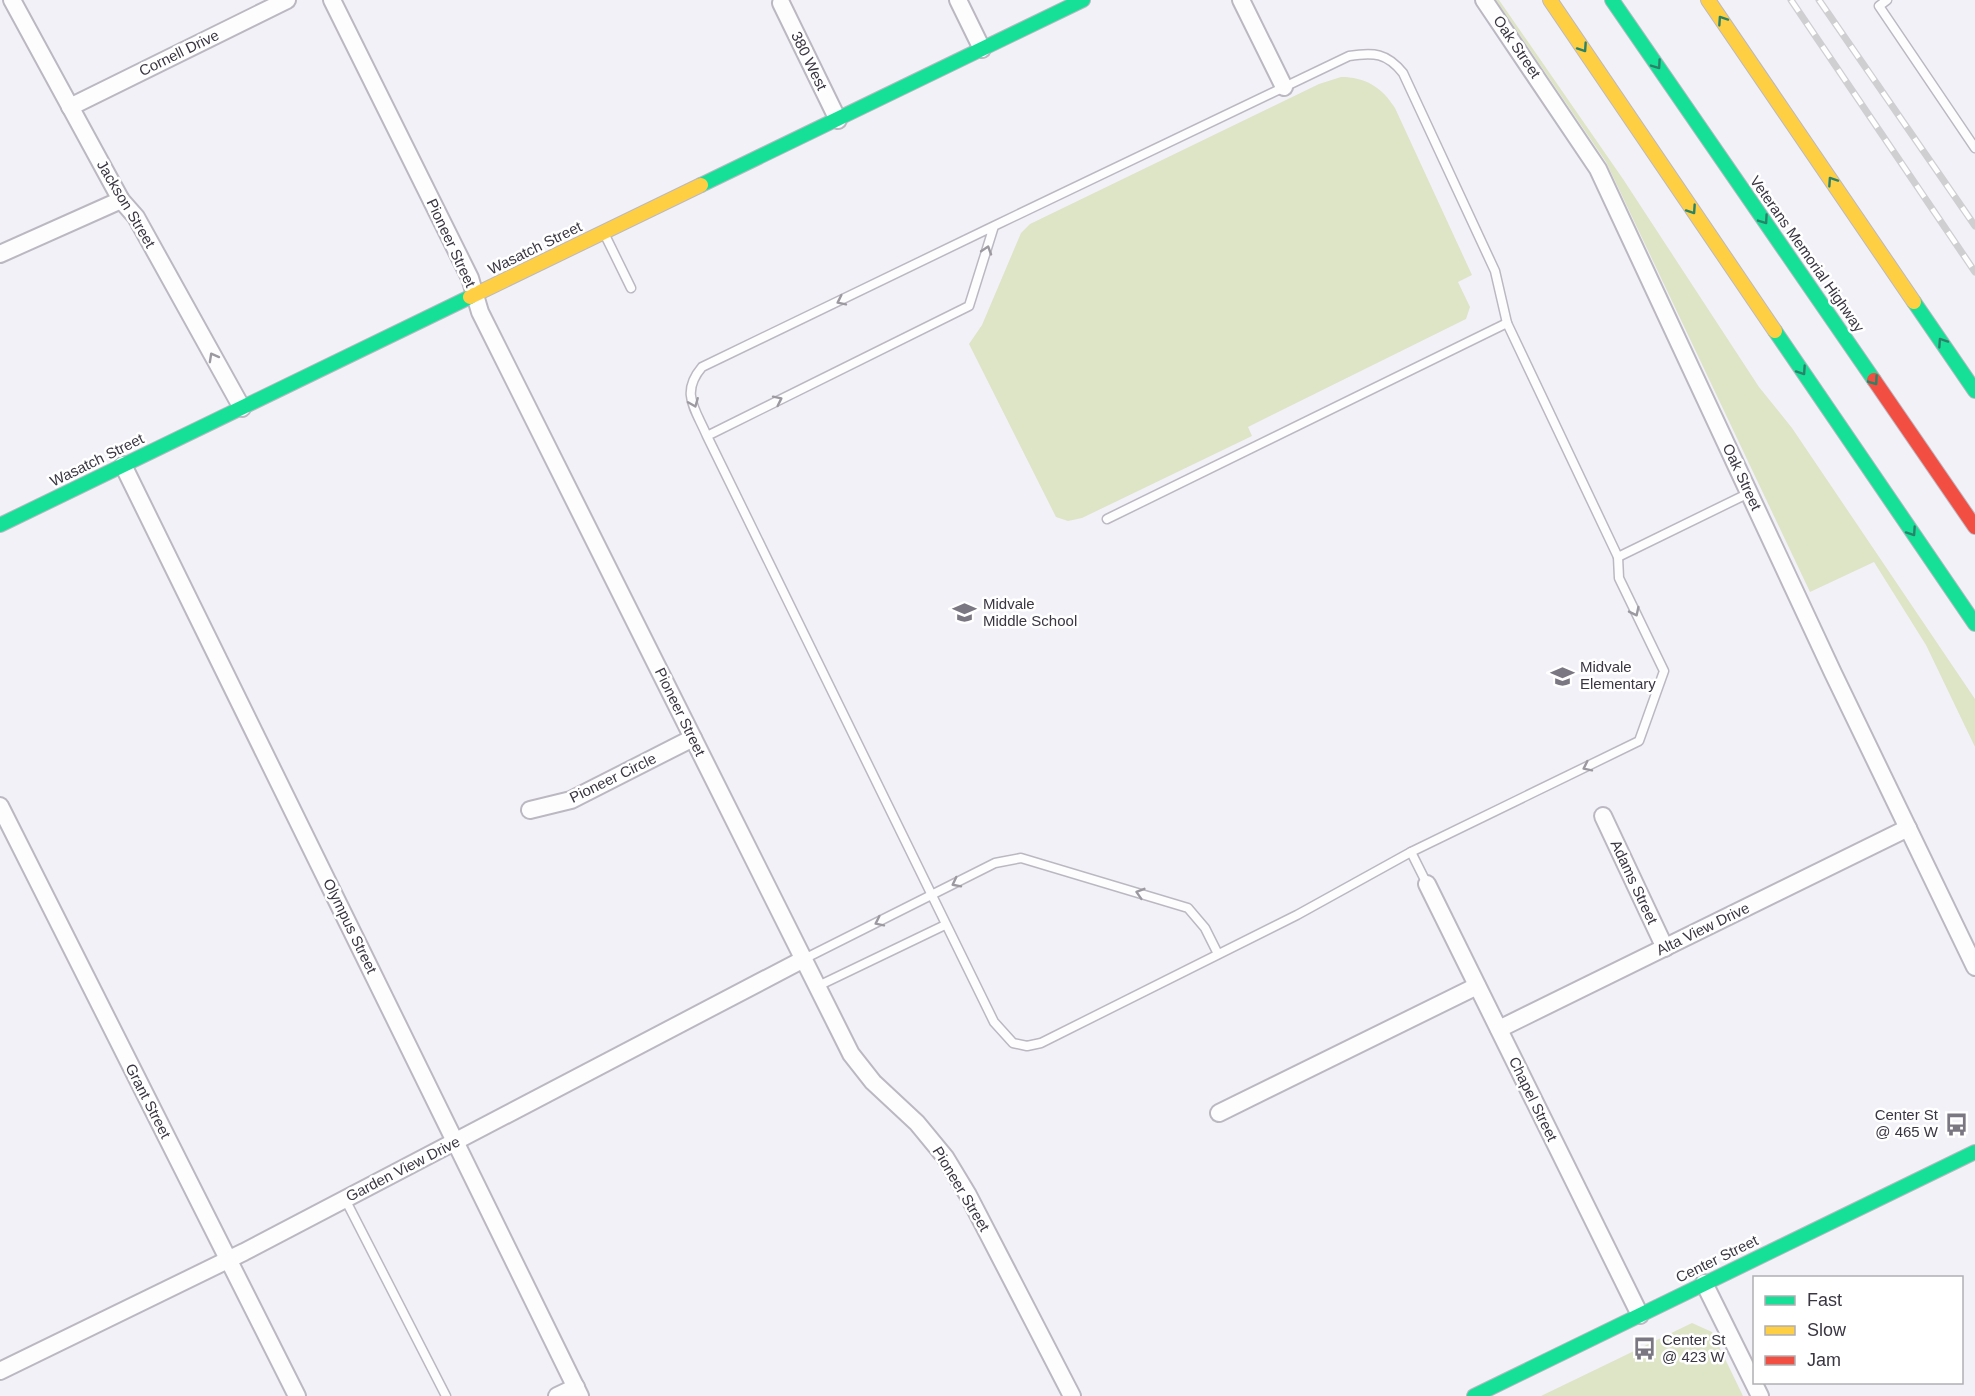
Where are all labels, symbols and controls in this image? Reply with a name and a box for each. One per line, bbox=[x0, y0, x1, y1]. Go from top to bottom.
street label: Oak Street bbox=[1490, 12, 1545, 82]
one-way arrow bbox=[1718, 16, 1729, 27]
street label: Cornell Drive bbox=[136, 26, 221, 79]
street label: 380 West bbox=[788, 29, 831, 94]
one-way arrow bbox=[1576, 42, 1587, 53]
one-way arrow bbox=[1650, 59, 1661, 70]
street label: Jackson Street bbox=[94, 157, 160, 251]
street label: Veterans Memorial Highway bbox=[1747, 172, 1868, 335]
one-way arrow bbox=[1828, 177, 1839, 188]
street label: Pioneer Street bbox=[423, 196, 480, 291]
one-way arrow bbox=[1685, 203, 1696, 214]
one-way arrow bbox=[1757, 214, 1768, 225]
street label: Wasatch Street bbox=[485, 217, 585, 278]
one-way arrow bbox=[979, 245, 992, 256]
one-way arrow bbox=[836, 293, 847, 305]
one-way arrow bbox=[1938, 338, 1949, 349]
one-way arrow bbox=[209, 353, 220, 363]
one-way arrow bbox=[1795, 364, 1806, 375]
one-way arrow bbox=[1867, 374, 1878, 385]
one-way arrow bbox=[772, 396, 783, 408]
one-way arrow bbox=[686, 398, 699, 408]
street label: Wasatch Street bbox=[47, 429, 147, 490]
street label: Oak Street bbox=[1720, 441, 1766, 514]
one-way arrow bbox=[1905, 525, 1916, 536]
place label: Midvale Middle School bbox=[983, 595, 1077, 629]
school or university icon: Midvale Middle School bbox=[952, 600, 978, 626]
one-way arrow bbox=[1627, 605, 1639, 616]
place label: Midvale Elementary bbox=[1580, 658, 1656, 692]
school or university icon: Midvale Elementary bbox=[1549, 663, 1575, 689]
street label: Pioneer Street bbox=[652, 665, 709, 759]
street label: Pioneer Circle bbox=[567, 749, 659, 806]
one-way arrow bbox=[1582, 759, 1593, 771]
street label: Adams Street bbox=[1608, 837, 1662, 927]
street label: Olympus Street bbox=[320, 876, 381, 977]
one-way arrow bbox=[951, 876, 962, 888]
one-way arrow bbox=[1135, 888, 1146, 900]
street label: Alta View Drive bbox=[1653, 899, 1752, 958]
one-way arrow bbox=[874, 915, 885, 926]
street label: Chapel Street bbox=[1506, 1054, 1562, 1144]
street label: Grant Street bbox=[122, 1061, 175, 1142]
place label: Center St @ 465 W bbox=[1875, 1106, 1939, 1140]
bus stop icon: Center St @ 465 W bbox=[1943, 1111, 1969, 1137]
street label: Garden View Drive bbox=[343, 1132, 463, 1205]
street label: Pioneer Street bbox=[929, 1143, 994, 1235]
street label: Center Street bbox=[1673, 1231, 1761, 1286]
legend bbox=[1753, 1276, 1963, 1384]
text: Fast bbox=[1807, 1290, 1842, 1310]
text: Slow bbox=[1807, 1320, 1847, 1340]
place label: Center St @ 423 W bbox=[1662, 1331, 1726, 1365]
bus stop icon: Center St @ 423 W bbox=[1631, 1336, 1657, 1362]
text: Jam bbox=[1807, 1350, 1841, 1370]

